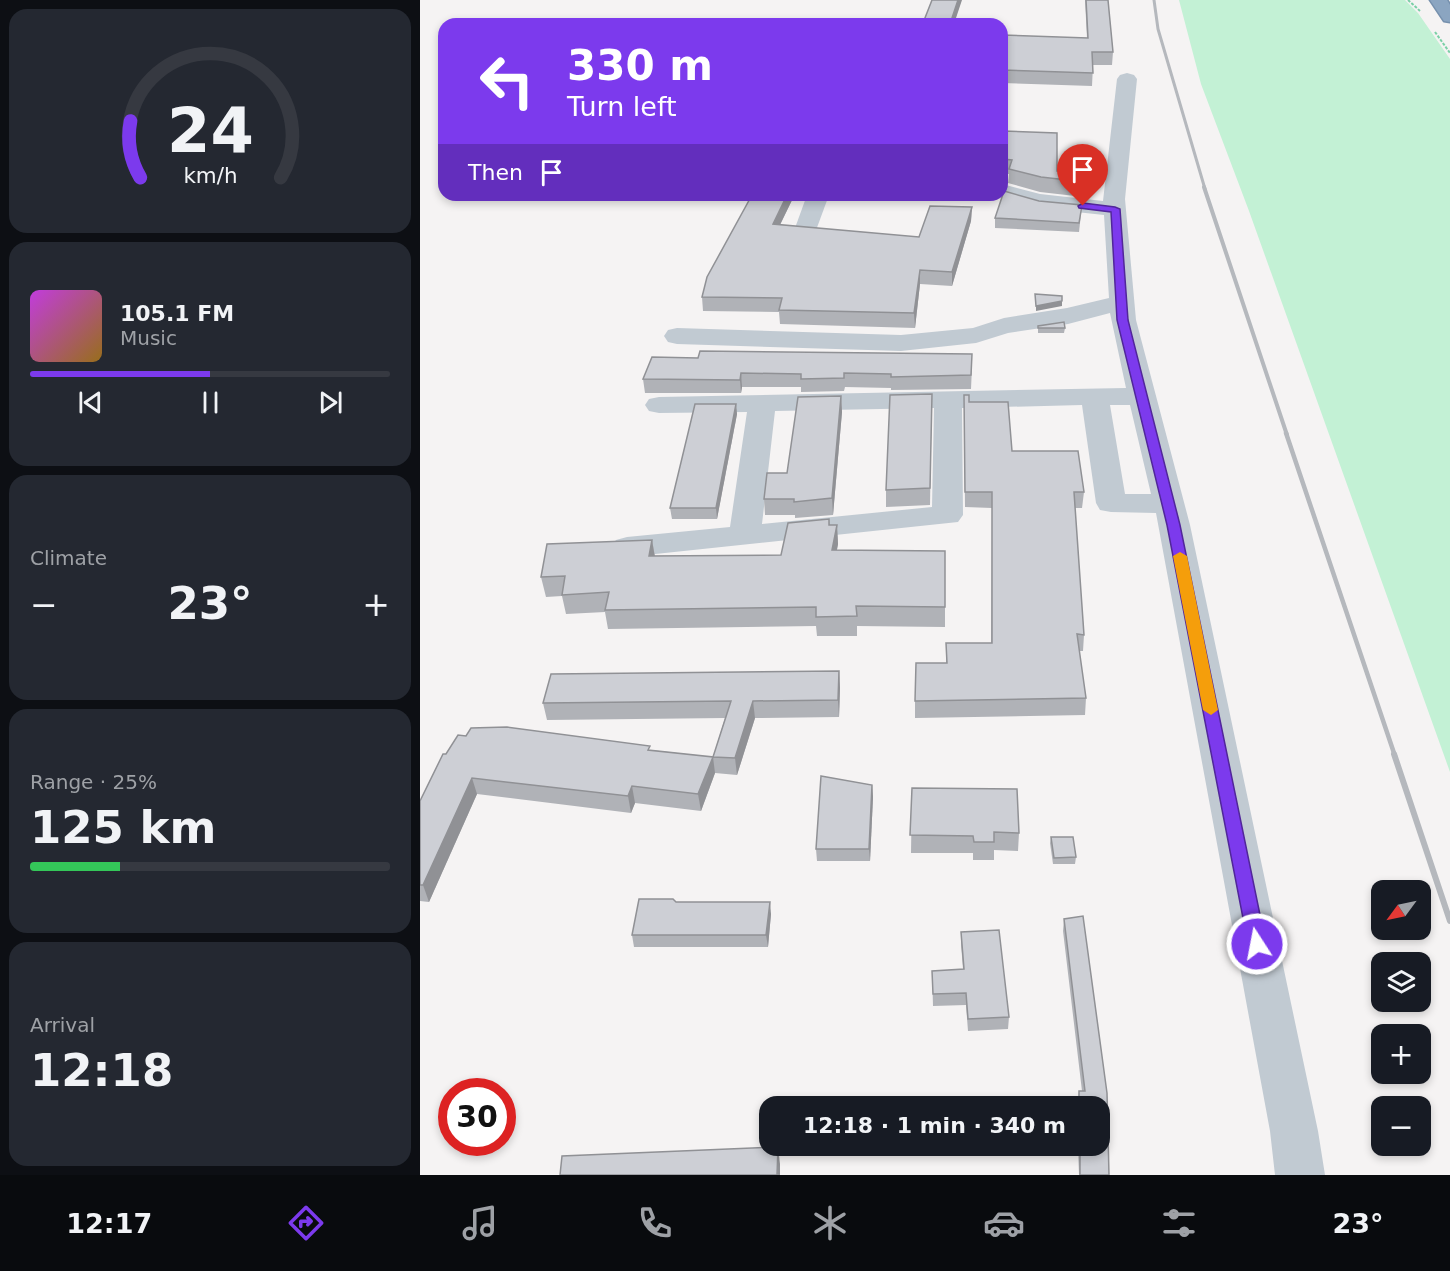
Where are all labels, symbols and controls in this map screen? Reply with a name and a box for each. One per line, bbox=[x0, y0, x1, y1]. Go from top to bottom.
text: 330 m bbox=[567, 41, 713, 90]
icon: left bbox=[468, 42, 546, 120]
text: Turn left bbox=[567, 91, 677, 122]
text: 24 bbox=[167, 94, 253, 167]
pin bbox=[1057, 144, 1108, 206]
icon: arrive bbox=[1066, 153, 1099, 186]
icon: arrive bbox=[535, 156, 568, 189]
text: Then bbox=[468, 160, 523, 185]
text: km/h bbox=[183, 163, 237, 188]
text: 105.1 FM bbox=[120, 301, 234, 326]
text: Music bbox=[120, 326, 177, 350]
icon: previous bbox=[74, 386, 107, 419]
icon: pause bbox=[194, 386, 227, 419]
icon: next bbox=[314, 386, 347, 419]
text: Climate bbox=[30, 546, 107, 570]
text: 23° bbox=[167, 577, 253, 630]
text: − bbox=[30, 585, 58, 624]
text: + bbox=[362, 585, 390, 624]
text: Range · 25% bbox=[30, 770, 157, 794]
text: 125 km bbox=[30, 801, 216, 854]
north arrow bbox=[1371, 880, 1431, 940]
map controls bbox=[1371, 880, 1431, 1156]
position arrow bbox=[1225, 912, 1289, 976]
button: layers bbox=[1371, 952, 1431, 1012]
text: Arrival bbox=[30, 1013, 95, 1037]
button: + bbox=[1371, 1024, 1431, 1084]
text: 12:18 bbox=[30, 1044, 173, 1097]
speed limit sign: 30 bbox=[438, 1078, 516, 1156]
button: − bbox=[1371, 1096, 1431, 1156]
text: 12:18 · 1 min · 340 m bbox=[803, 1113, 1066, 1138]
icon: directions bbox=[285, 1202, 327, 1244]
icon: music bbox=[459, 1202, 501, 1244]
icon: phone bbox=[634, 1202, 676, 1244]
icon: climate bbox=[809, 1202, 851, 1244]
icon: car bbox=[983, 1202, 1025, 1244]
icon: filters bbox=[1158, 1202, 1200, 1244]
text: 12:17 bbox=[66, 1208, 152, 1239]
text: 23° bbox=[1333, 1208, 1384, 1239]

